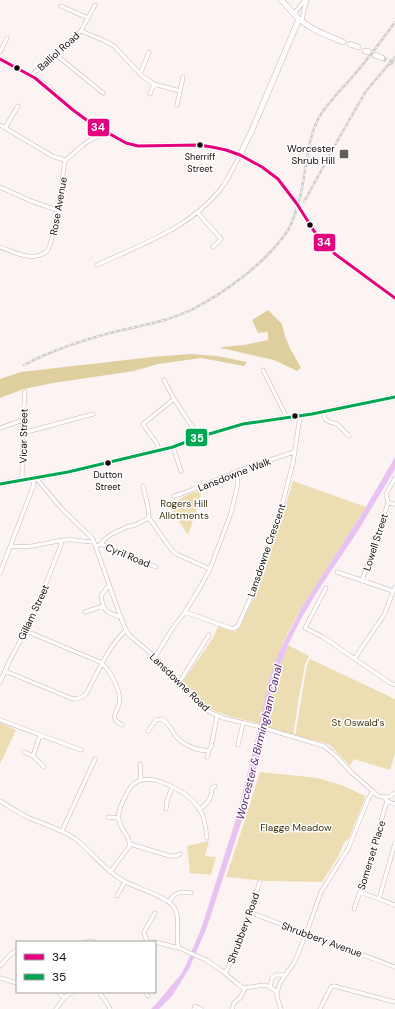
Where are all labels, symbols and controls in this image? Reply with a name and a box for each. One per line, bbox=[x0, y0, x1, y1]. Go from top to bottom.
street label: Balliol Road bbox=[35, 29, 82, 74]
unlabelled marker bbox=[12, 63, 22, 73]
line badge: 34 bbox=[87, 118, 110, 137]
text: 34 bbox=[91, 120, 105, 134]
marker: Sherriff Street bbox=[195, 140, 205, 150]
place label: Worcester Shrub Hill bbox=[287, 142, 335, 167]
marker: Worcester Shrub Hill bbox=[338, 148, 350, 160]
place label: Sherriff Street bbox=[185, 151, 215, 175]
street label: Rose Avenue bbox=[47, 176, 70, 236]
unlabelled marker bbox=[305, 220, 315, 230]
line badge: 34 bbox=[313, 233, 336, 252]
text: 34 bbox=[317, 235, 331, 249]
street label: Vicar Street bbox=[17, 408, 30, 464]
unlabelled marker bbox=[290, 411, 300, 421]
line badge: 35 bbox=[185, 428, 208, 447]
text: 35 bbox=[190, 431, 204, 445]
street label: Lansdowne Walk bbox=[196, 455, 272, 494]
marker: Dutton Street bbox=[103, 458, 113, 468]
place label: Dutton Street bbox=[94, 469, 122, 493]
park label: Rogers Hill Allotments bbox=[159, 497, 209, 522]
street label: Lansdowne Crescent bbox=[244, 502, 289, 598]
street label: Lowell Street bbox=[360, 512, 391, 572]
street label: Cyril Road bbox=[104, 541, 152, 570]
street label: Gillam Street bbox=[15, 582, 52, 642]
street label: Lansdowne Road bbox=[147, 650, 212, 714]
water label: Worcester & Birmingham Canal bbox=[233, 662, 285, 821]
park label: St Oswald's bbox=[332, 716, 384, 729]
street label: Somerset Place bbox=[355, 819, 388, 891]
park label: Flagge Meadow bbox=[260, 821, 332, 834]
street label: Shrubbery Road bbox=[225, 891, 262, 965]
street label: Shrubbery Avenue bbox=[280, 919, 364, 960]
legend bbox=[16, 941, 156, 993]
text: 34 bbox=[52, 949, 66, 965]
text: 35 bbox=[52, 969, 66, 985]

